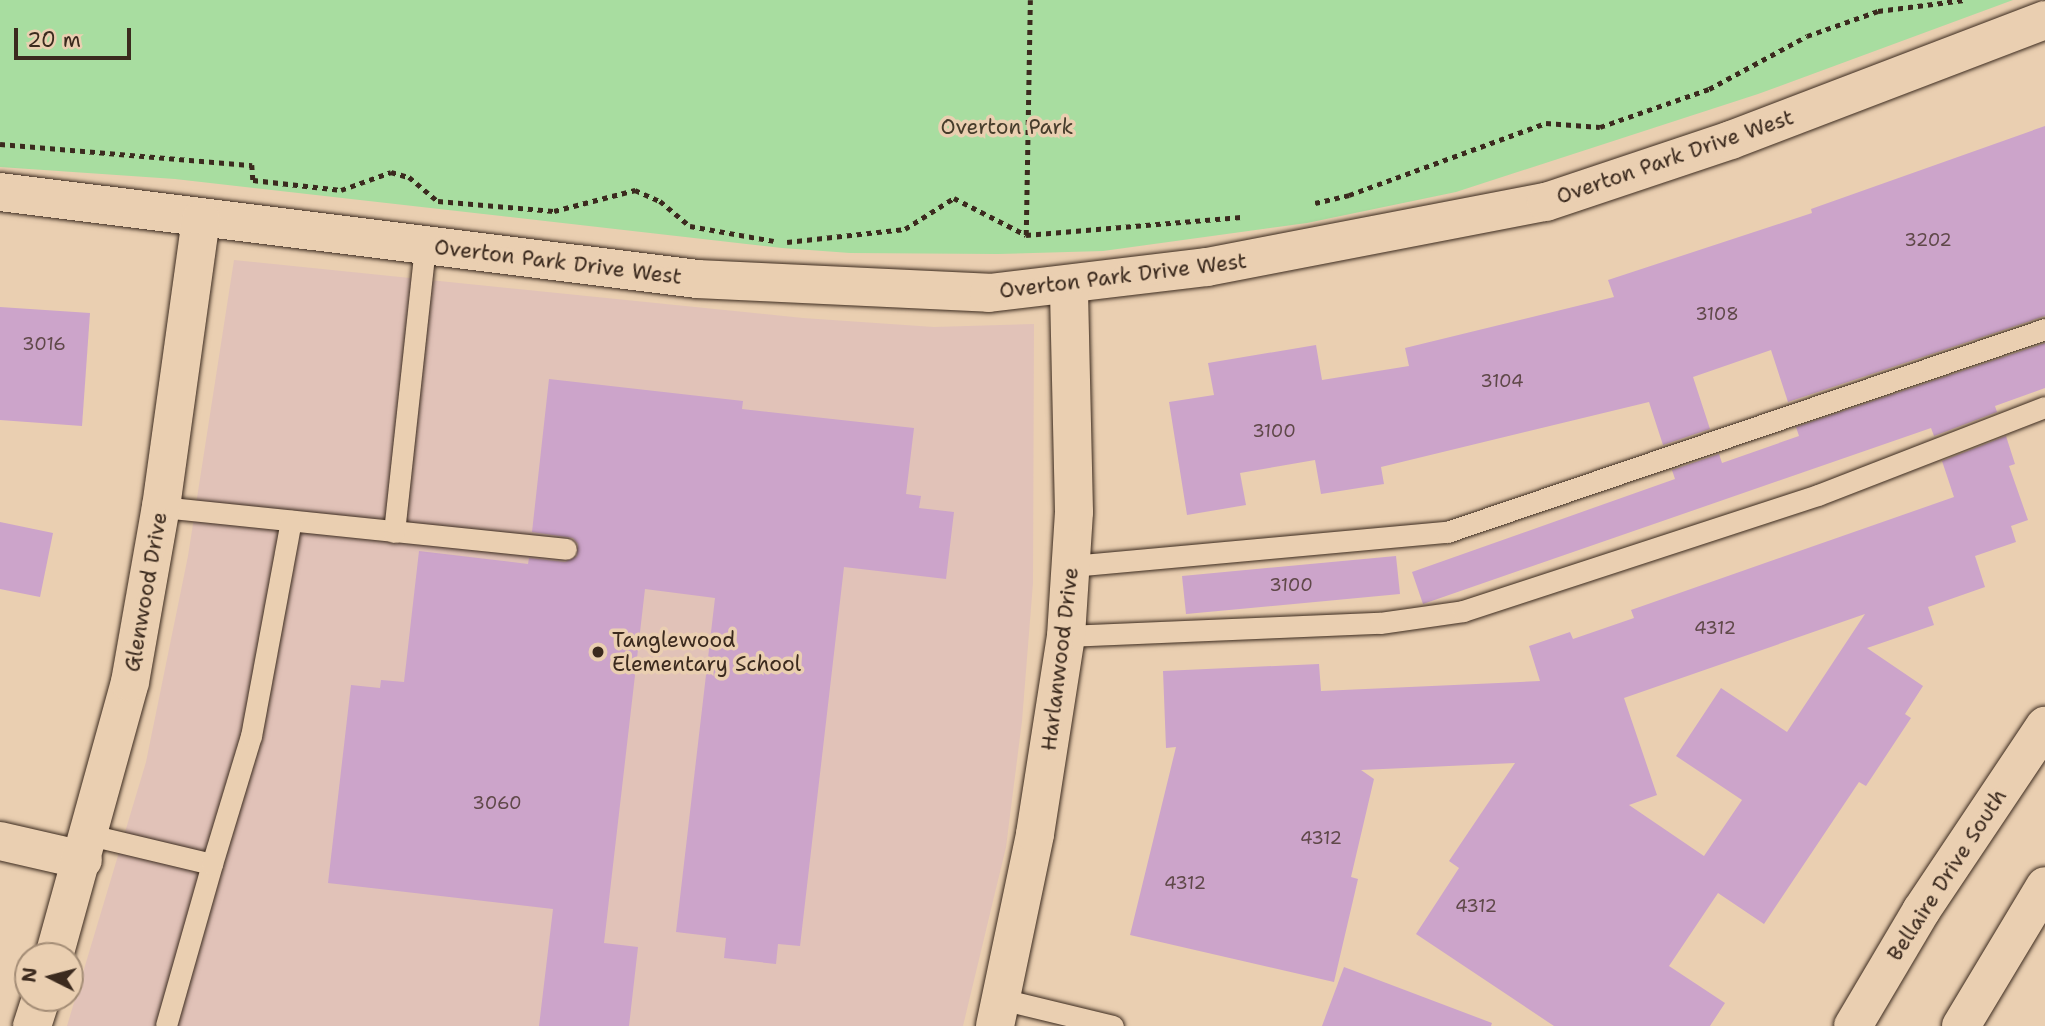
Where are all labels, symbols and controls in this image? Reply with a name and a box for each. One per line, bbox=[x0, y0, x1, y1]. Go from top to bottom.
scale bar bbox=[18, 14, 135, 58]
text: 20 m bbox=[27, 26, 81, 54]
street label: Overton Park Drive West bbox=[1553, 105, 1797, 209]
park label: Overton Park bbox=[940, 114, 1074, 140]
house number: 3202 bbox=[1904, 229, 1952, 251]
street label: Overton Park Drive West bbox=[433, 234, 683, 290]
street label: Overton Park Drive West bbox=[998, 248, 1248, 304]
house number: 3108 bbox=[1695, 303, 1739, 325]
house number: 3016 bbox=[22, 333, 66, 355]
house number: 3104 bbox=[1480, 370, 1524, 392]
house number: 3100 bbox=[1252, 420, 1296, 442]
street label: Glenwood Drive bbox=[120, 510, 172, 674]
street label: Harlanwood Drive bbox=[1036, 566, 1084, 752]
house number: 3100 bbox=[1269, 574, 1313, 596]
house number: 4312 bbox=[1694, 617, 1736, 639]
place label: Tanglewood Elementary School bbox=[612, 627, 801, 677]
marker: Tanglewood Elementary School bbox=[590, 644, 606, 660]
street label: Bellaire Drive South bbox=[1882, 784, 2012, 966]
house number: 3060 bbox=[472, 792, 522, 814]
house number: 4312 bbox=[1300, 827, 1342, 849]
house number: 4312 bbox=[1164, 872, 1206, 894]
house number: 4312 bbox=[1455, 895, 1497, 917]
north arrow bbox=[14, 942, 84, 1012]
text: N bbox=[16, 966, 43, 984]

